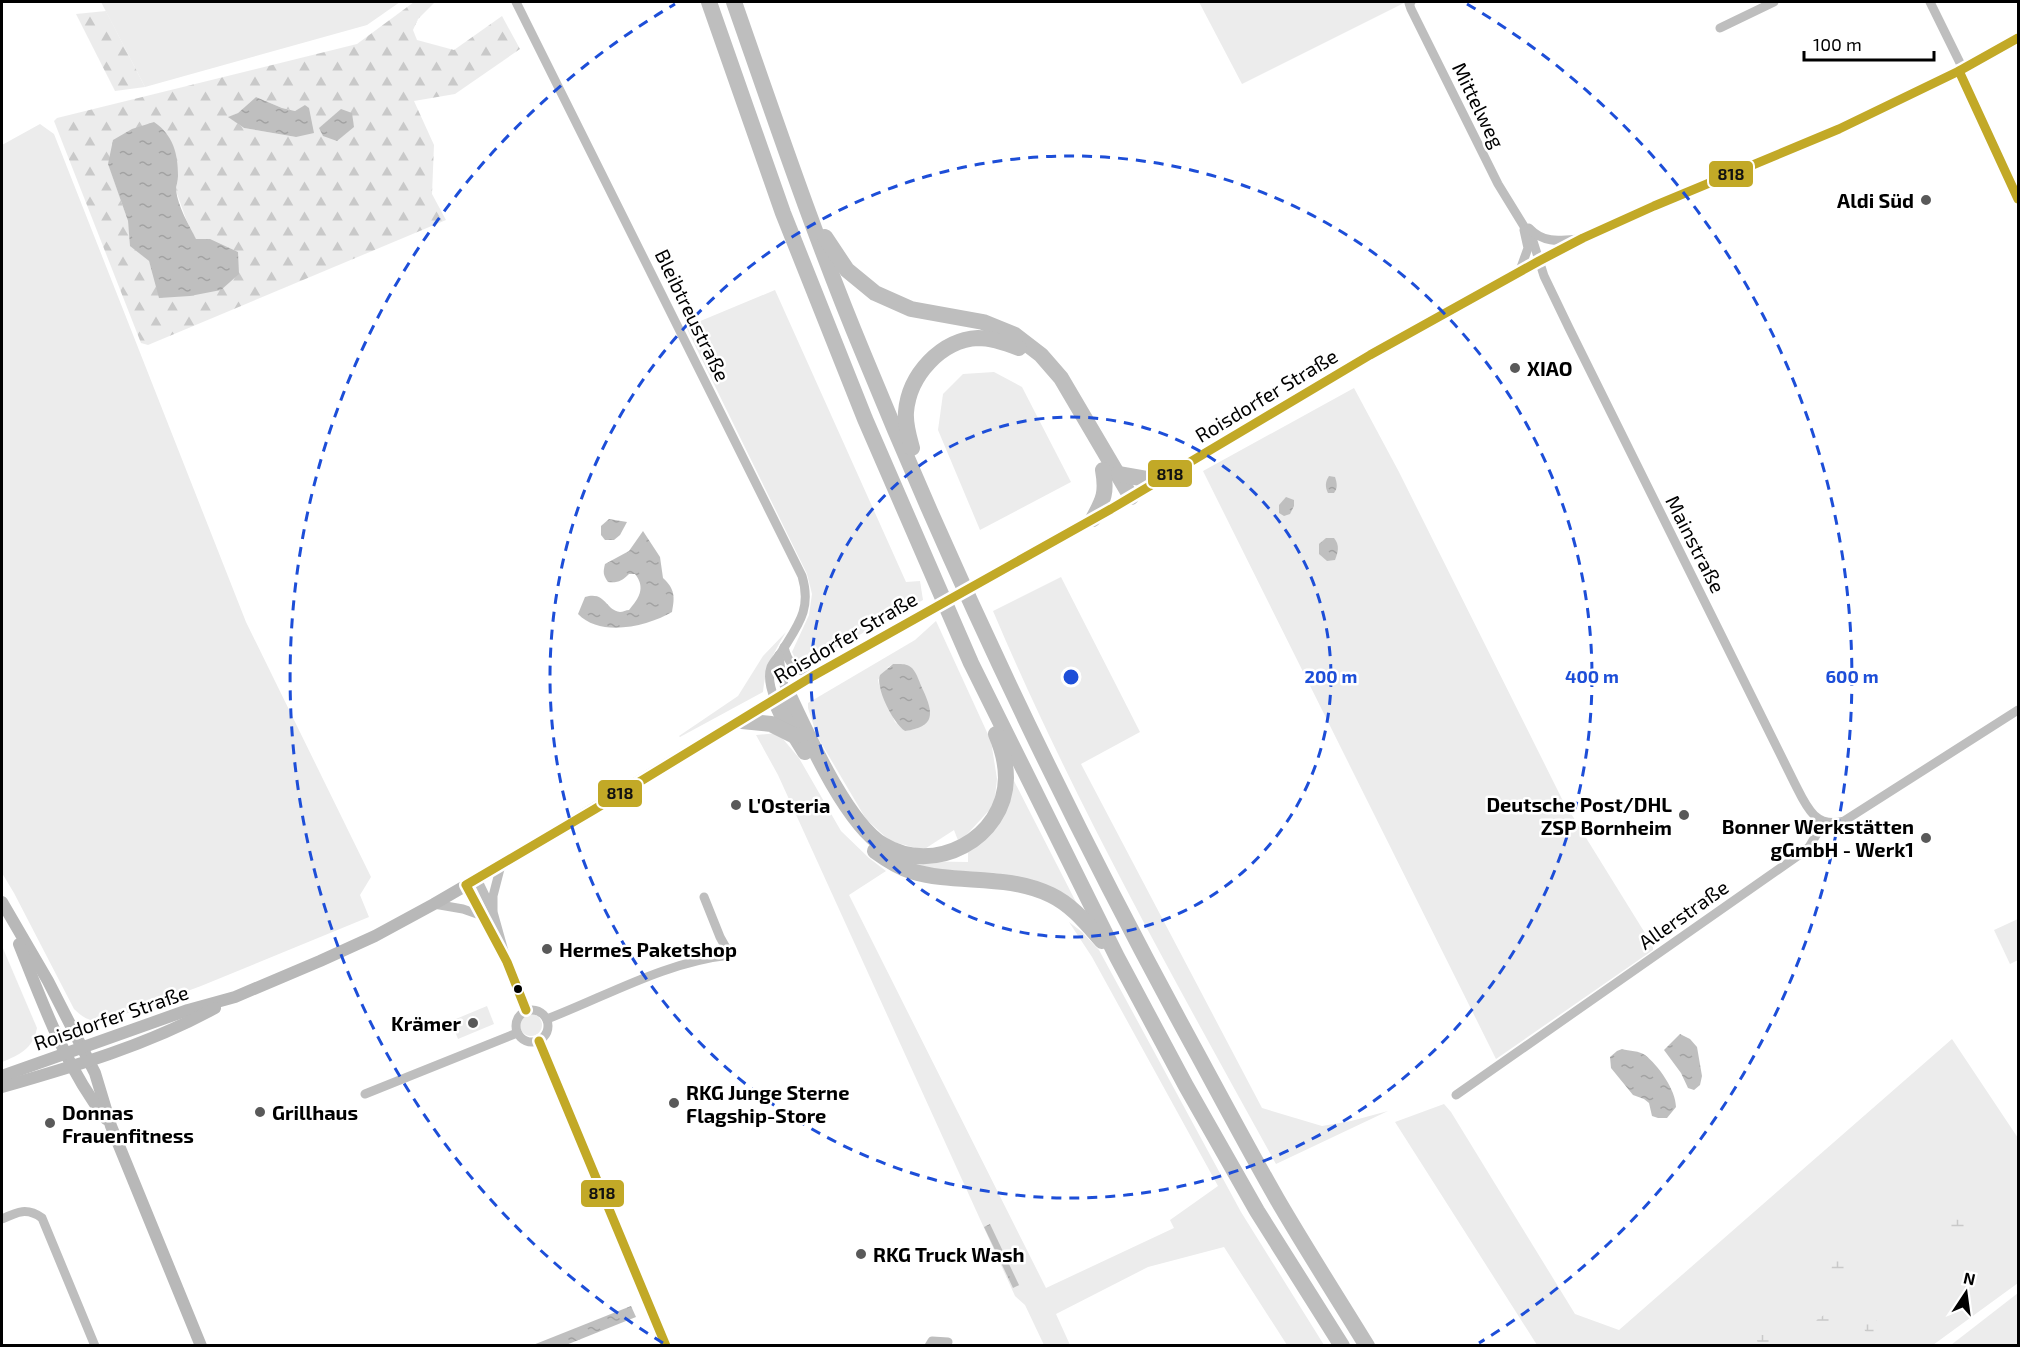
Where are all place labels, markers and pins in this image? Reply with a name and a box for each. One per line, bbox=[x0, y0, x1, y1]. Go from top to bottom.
place label: Aldi Süd bbox=[1837, 188, 1914, 212]
marker: Aldi Süd bbox=[1919, 193, 1933, 207]
place label: XIAO bbox=[1527, 356, 1572, 380]
marker: XIAO bbox=[1508, 361, 1522, 375]
centre of rings bbox=[1061, 667, 1081, 687]
place label: Deutsche Post/DHL ZSP Bornheim bbox=[1486, 792, 1672, 839]
place label: L'Osteria bbox=[748, 793, 830, 817]
marker: L'Osteria bbox=[729, 798, 743, 812]
marker: Deutsche Post/DHL ZSP Bornheim bbox=[1677, 808, 1691, 822]
place label: Bonner Werkstätten gGmbH - Werk1 bbox=[1722, 814, 1914, 861]
marker: Bonner Werkstätten gGmbH - Werk1 bbox=[1919, 831, 1933, 845]
place label: Hermes Paketshop bbox=[559, 937, 737, 961]
marker: Hermes Paketshop bbox=[540, 942, 554, 956]
unlabelled marker bbox=[512, 983, 524, 995]
place label: Krämer bbox=[391, 1011, 461, 1035]
marker: Krämer bbox=[466, 1016, 480, 1030]
place label: RKG Junge Sterne Flagship-Store bbox=[686, 1080, 849, 1127]
marker: RKG Junge Sterne Flagship-Store bbox=[667, 1096, 681, 1110]
place label: Donnas Frauenfitness bbox=[62, 1100, 194, 1147]
place label: Grillhaus bbox=[272, 1100, 358, 1124]
marker: Grillhaus bbox=[253, 1105, 267, 1119]
marker: Donnas Frauenfitness bbox=[43, 1116, 57, 1130]
place label: RKG Truck Wash bbox=[873, 1242, 1025, 1266]
marker: RKG Truck Wash bbox=[854, 1247, 868, 1261]

